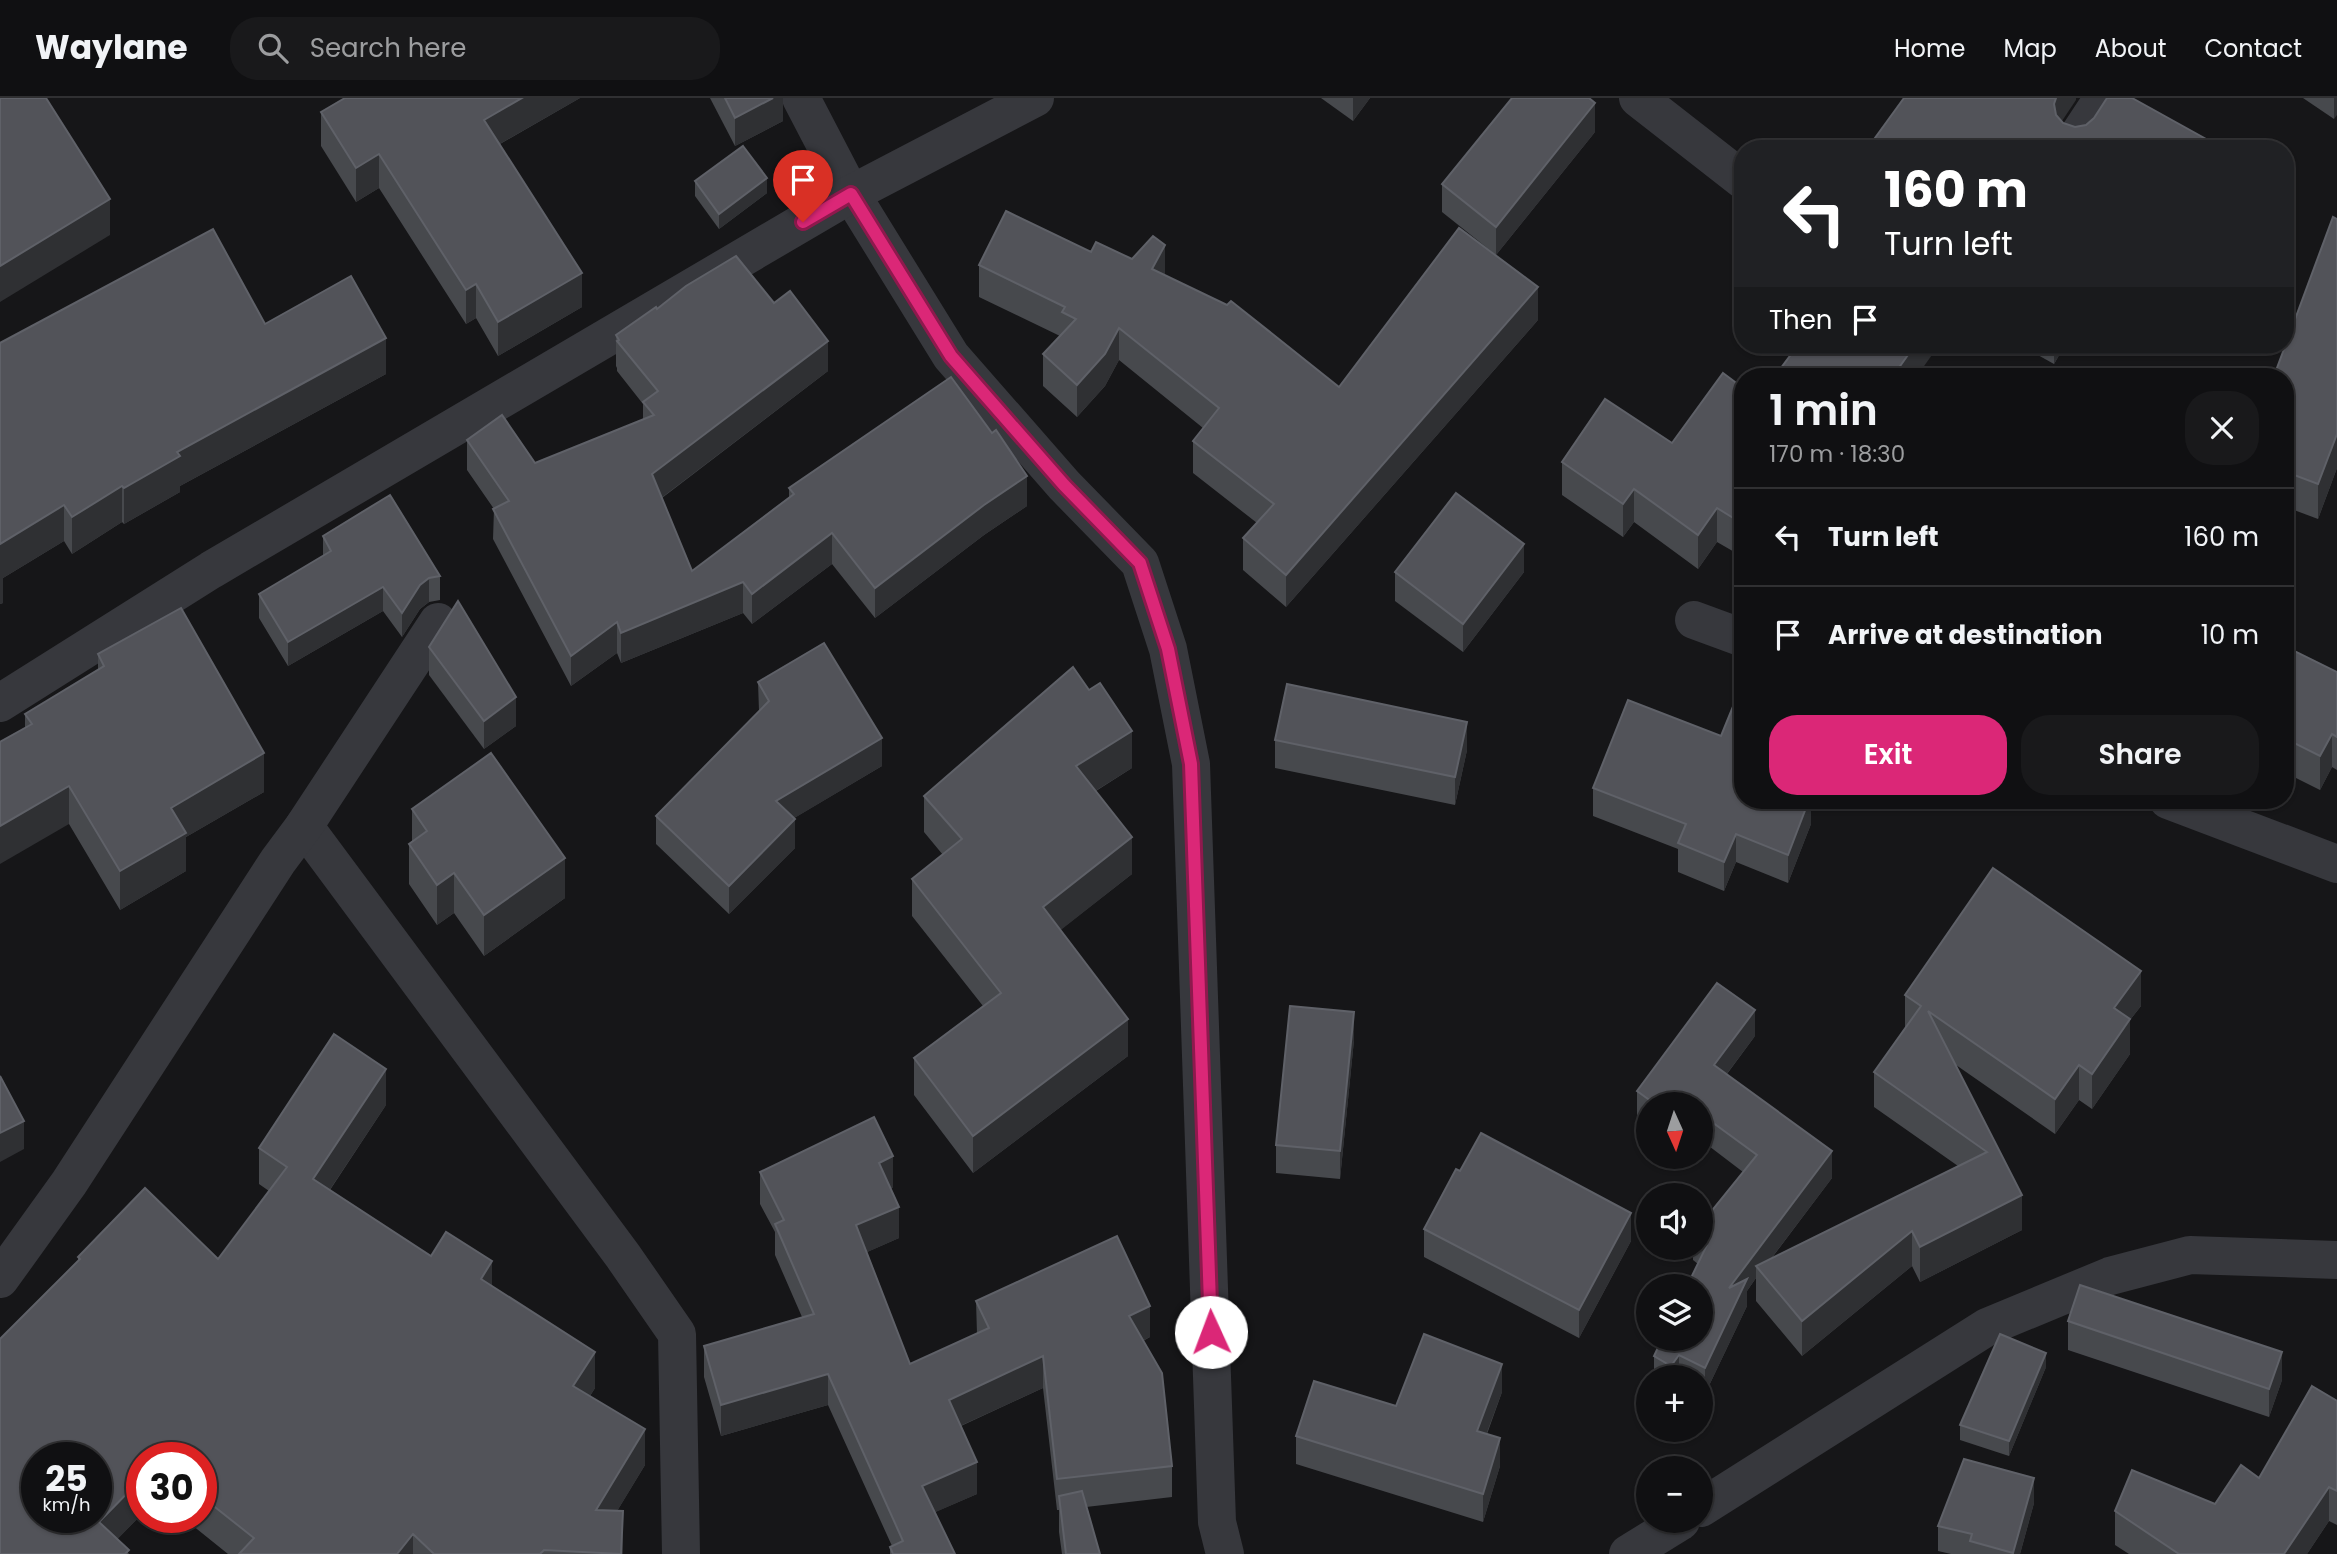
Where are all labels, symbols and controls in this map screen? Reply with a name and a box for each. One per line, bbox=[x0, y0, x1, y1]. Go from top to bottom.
search box bbox=[230, 17, 720, 80]
text: Waylane bbox=[35, 24, 188, 71]
icon: search bbox=[254, 29, 292, 67]
text: Search here bbox=[310, 30, 466, 66]
text: Home bbox=[1894, 32, 1966, 65]
text: Map bbox=[2004, 32, 2057, 65]
text: About bbox=[2095, 32, 2166, 65]
text: Contact bbox=[2204, 32, 2302, 65]
pin bbox=[773, 150, 833, 222]
text: 160 m bbox=[1884, 156, 2028, 224]
icon: arrive bbox=[784, 161, 822, 199]
icon: left bbox=[1769, 168, 1860, 259]
text: Turn left bbox=[1884, 221, 2013, 266]
icon: arrive bbox=[1846, 301, 1884, 339]
text: Then bbox=[1769, 302, 1832, 338]
text: 1 min bbox=[1769, 381, 1878, 440]
button: close bbox=[2185, 391, 2259, 465]
text: 170 m · 18:30 bbox=[1769, 438, 1905, 470]
icon: left bbox=[1769, 518, 1807, 556]
text: Turn left bbox=[1828, 519, 1939, 555]
text: 160 m bbox=[2184, 519, 2259, 555]
icon: arrive bbox=[1769, 616, 1807, 654]
text: Arrive at destination bbox=[1828, 617, 2103, 653]
text: 10 m bbox=[2201, 617, 2259, 653]
button: Exit bbox=[1769, 715, 2007, 795]
button: Share bbox=[2021, 715, 2259, 795]
north arrow bbox=[1636, 1092, 1713, 1169]
map controls bbox=[1636, 1092, 1713, 1533]
button: sound bbox=[1636, 1183, 1713, 1260]
button: layers bbox=[1636, 1274, 1713, 1351]
position arrow bbox=[1174, 1295, 1248, 1369]
button: + bbox=[1636, 1365, 1713, 1442]
speed limit sign: 30 bbox=[126, 1442, 217, 1533]
text: 25 bbox=[45, 1454, 88, 1503]
button: − bbox=[1636, 1456, 1713, 1533]
text: km/h bbox=[43, 1492, 90, 1517]

